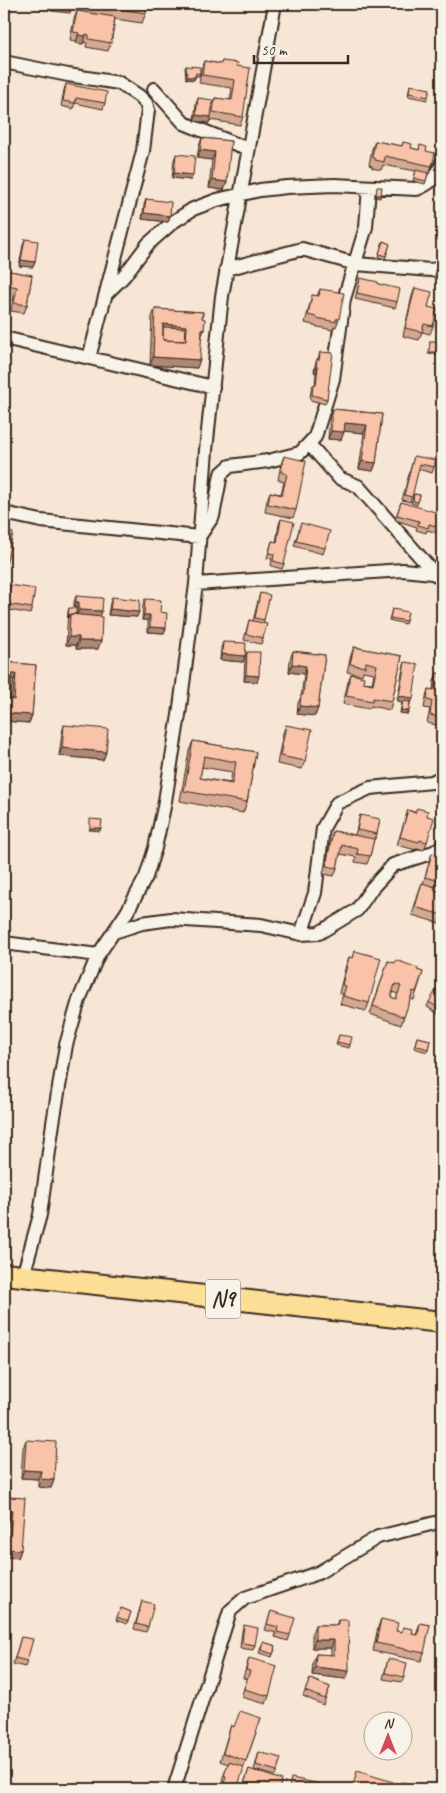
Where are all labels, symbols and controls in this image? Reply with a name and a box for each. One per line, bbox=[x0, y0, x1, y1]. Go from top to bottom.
scale bar bbox=[254, 32, 347, 64]
text: 50 m bbox=[261, 41, 288, 60]
road number: N9 bbox=[206, 1280, 240, 1318]
north arrow bbox=[364, 1710, 414, 1760]
text: N bbox=[384, 1715, 395, 1732]

